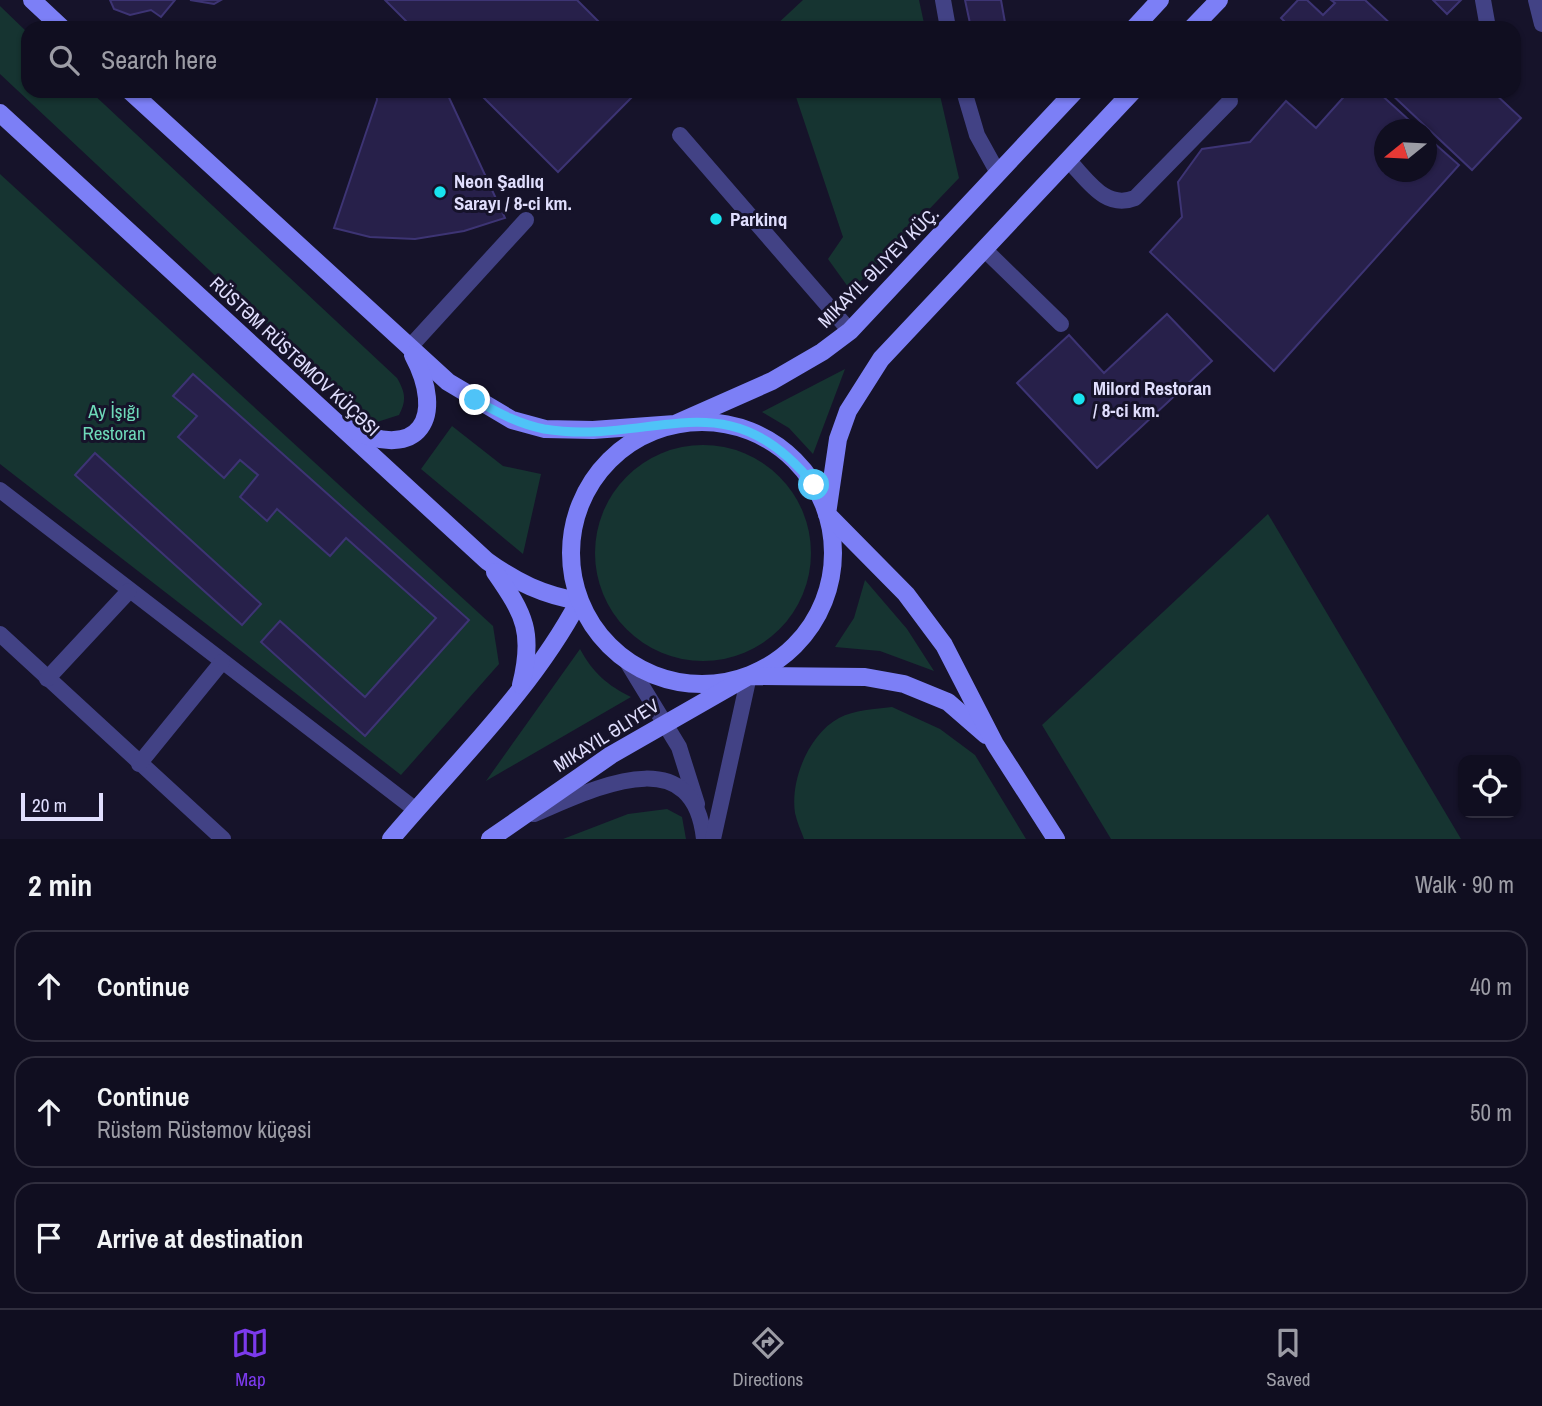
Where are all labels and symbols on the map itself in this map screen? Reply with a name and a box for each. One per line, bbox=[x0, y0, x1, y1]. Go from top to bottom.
north arrow bbox=[1374, 119, 1437, 182]
place label: Neon Şadlıq Sarayı / 8-ci km. bbox=[454, 168, 572, 216]
marker: Neon Şadlıq Sarayı / 8-ci km. bbox=[432, 184, 448, 200]
street label: MIKAYIL ƏLIYEV KÜÇ. bbox=[812, 201, 944, 333]
place label: Parkinq bbox=[730, 206, 787, 232]
marker: Parkinq bbox=[708, 211, 724, 227]
street label: RÜSTƏM RÜSTƏMOV KÜÇƏSI bbox=[205, 270, 385, 442]
place label: Milord Restoran / 8-ci km. bbox=[1093, 375, 1212, 423]
route end bbox=[459, 384, 490, 415]
marker: Milord Restoran / 8-ci km. bbox=[1071, 391, 1087, 407]
park label: Ay İşığı Restoran bbox=[82, 398, 146, 446]
route start bbox=[798, 469, 829, 500]
street label: MIKAYIL ƏLIYEV bbox=[548, 692, 664, 778]
scale bar bbox=[21, 790, 103, 822]

